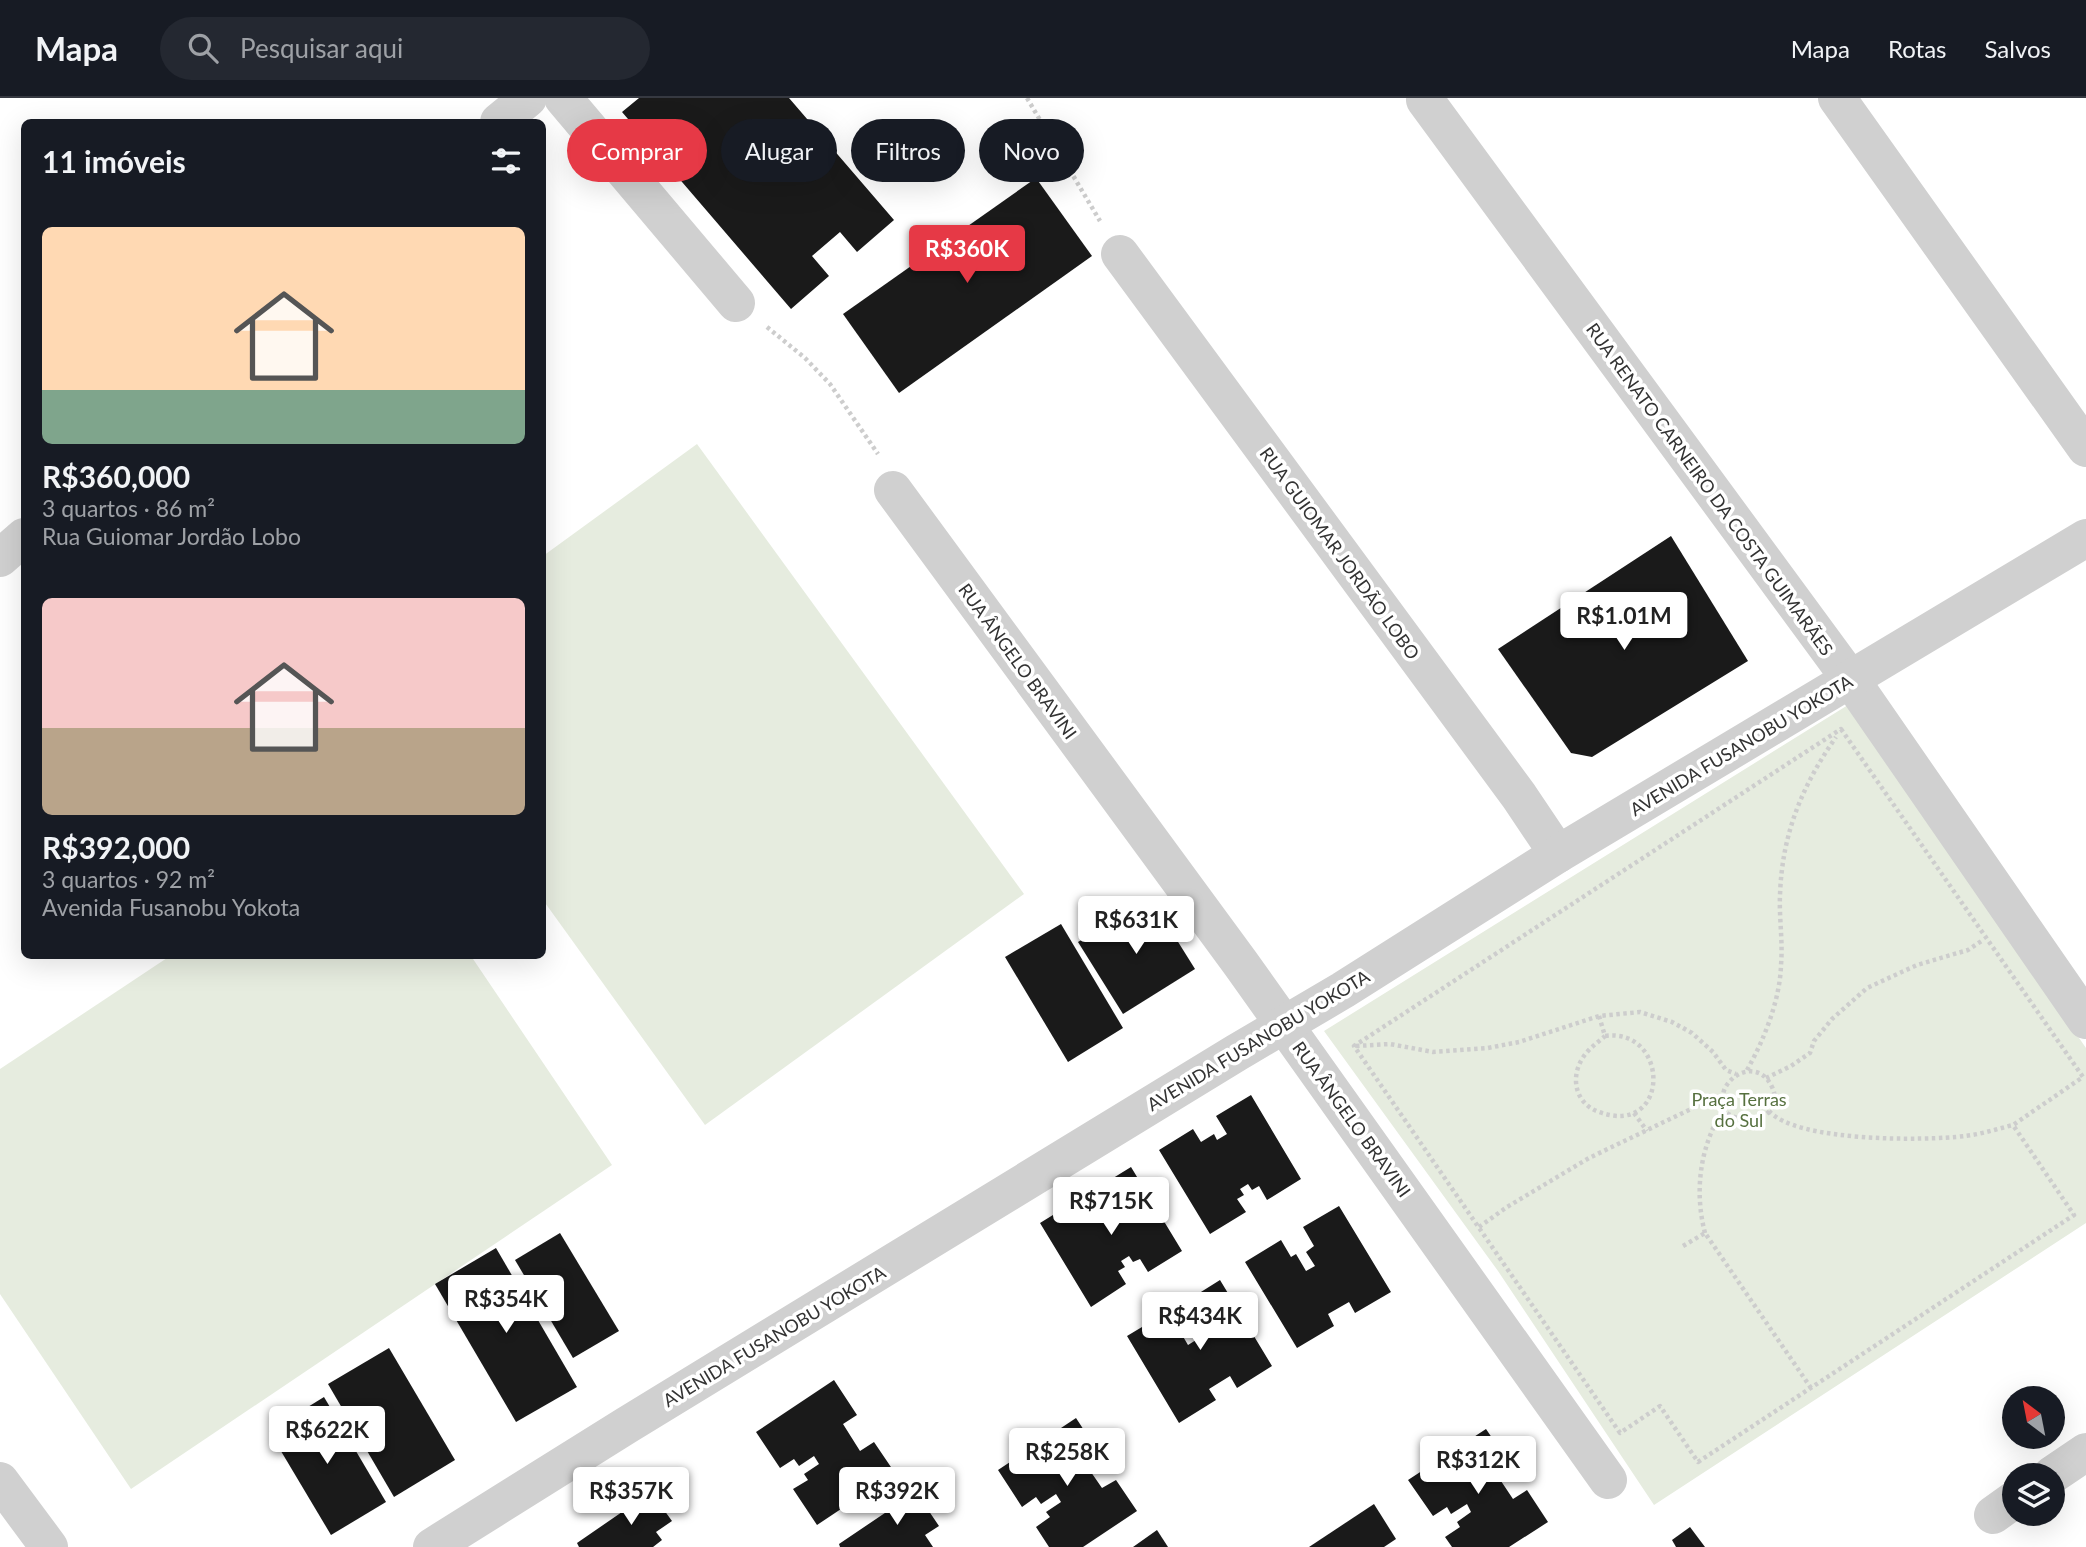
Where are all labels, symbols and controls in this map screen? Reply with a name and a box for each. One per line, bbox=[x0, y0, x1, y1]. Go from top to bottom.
search box bbox=[160, 17, 650, 80]
text: Mapa bbox=[35, 28, 118, 68]
icon: search bbox=[184, 29, 222, 67]
text: Pesquisar aqui bbox=[240, 32, 403, 64]
text: Mapa bbox=[1791, 34, 1850, 63]
text: Rotas bbox=[1888, 34, 1947, 63]
text: Salvos bbox=[1985, 34, 2051, 63]
chip: Comprar bbox=[567, 119, 707, 182]
chip: Alugar bbox=[721, 119, 837, 182]
chip: Filtros bbox=[851, 119, 965, 182]
chip: Novo bbox=[979, 119, 1084, 182]
icon: filters bbox=[487, 142, 525, 180]
text: 11 imóveis bbox=[42, 143, 186, 179]
pin: R$360K bbox=[910, 226, 1024, 285]
text: R$360K bbox=[925, 234, 1009, 262]
icon: home bbox=[221, 273, 347, 399]
street label: RUA RENATO CARNEIRO DA COSTA GUIMARÃES bbox=[1582, 318, 1838, 660]
street label: RUA GUIOMAR JORDÃO LOBO bbox=[1256, 443, 1424, 663]
text: R$360,000 bbox=[42, 458, 190, 494]
text: 3 quartos · 86 m² bbox=[42, 494, 215, 522]
text: Rua Guiomar Jordão Lobo bbox=[42, 522, 301, 550]
street label: RUA ÂNGELO BRAVINI bbox=[954, 579, 1082, 743]
pin: R$1.01M bbox=[1559, 592, 1689, 652]
text: R$1.01M bbox=[1576, 601, 1672, 629]
icon: home bbox=[221, 644, 347, 770]
street label: AVENIDA FUSANOBU YOKOTA bbox=[1626, 669, 1857, 820]
text: R$392,000 bbox=[42, 829, 190, 865]
text: 3 quartos · 92 m² bbox=[42, 865, 215, 893]
text: Avenida Fusanobu Yokota bbox=[42, 893, 300, 921]
pin: R$631K bbox=[1079, 896, 1193, 956]
text: R$631K bbox=[1094, 905, 1178, 933]
street label: AVENIDA FUSANOBU YOKOTA bbox=[1143, 964, 1374, 1115]
street label: RUA ÂNGELO BRAVINI bbox=[1288, 1037, 1416, 1201]
park label: Praça Terras do Sul bbox=[1691, 1088, 1787, 1131]
pin: R$715K bbox=[1054, 1178, 1168, 1237]
text: R$715K bbox=[1069, 1186, 1153, 1214]
street label: AVENIDA FUSANOBU YOKOTA bbox=[659, 1260, 890, 1411]
pin: R$354K bbox=[449, 1276, 563, 1335]
text: R$354K bbox=[464, 1284, 548, 1312]
pin: R$434K bbox=[1143, 1292, 1257, 1352]
text: R$434K bbox=[1158, 1301, 1242, 1329]
north arrow bbox=[2002, 1386, 2065, 1449]
map controls bbox=[2002, 1386, 2065, 1526]
pin: R$622K bbox=[270, 1406, 384, 1466]
text: R$622K bbox=[285, 1415, 369, 1443]
pin: R$258K bbox=[1010, 1428, 1124, 1488]
pin: R$312K bbox=[1421, 1436, 1535, 1496]
text: R$258K bbox=[1025, 1437, 1109, 1465]
text: R$312K bbox=[1436, 1445, 1520, 1473]
button: layers bbox=[2002, 1463, 2065, 1526]
pin: R$357K bbox=[574, 1468, 688, 1527]
pin: R$392K bbox=[840, 1468, 954, 1527]
text: R$357K bbox=[589, 1476, 673, 1504]
text: R$392K bbox=[855, 1476, 939, 1504]

